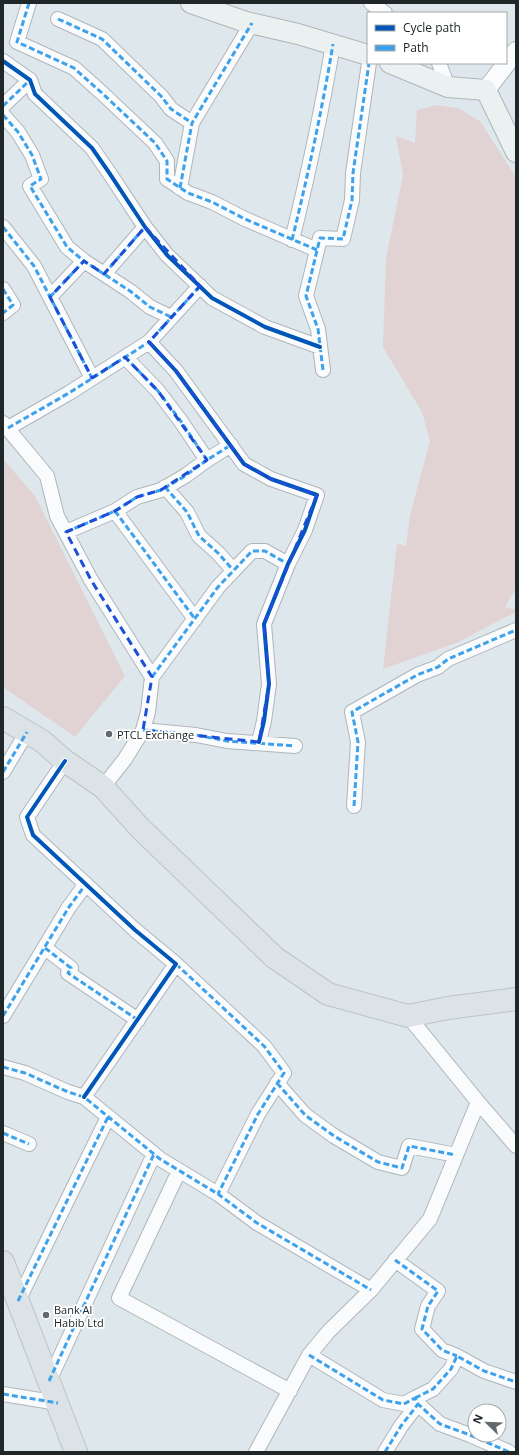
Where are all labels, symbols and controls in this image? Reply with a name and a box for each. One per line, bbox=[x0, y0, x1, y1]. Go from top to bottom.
legend bbox=[367, 12, 507, 64]
text: Cycle path bbox=[403, 19, 461, 36]
text: Path bbox=[403, 39, 429, 56]
place label: PTCL Exchange bbox=[117, 727, 194, 742]
marker: PTCL Exchange bbox=[104, 729, 114, 739]
place label: Bank Al Habib Ltd bbox=[54, 1302, 104, 1330]
marker: Bank Al Habib Ltd bbox=[41, 1310, 51, 1320]
north arrow bbox=[467, 1403, 507, 1443]
text: N bbox=[469, 1412, 486, 1426]

